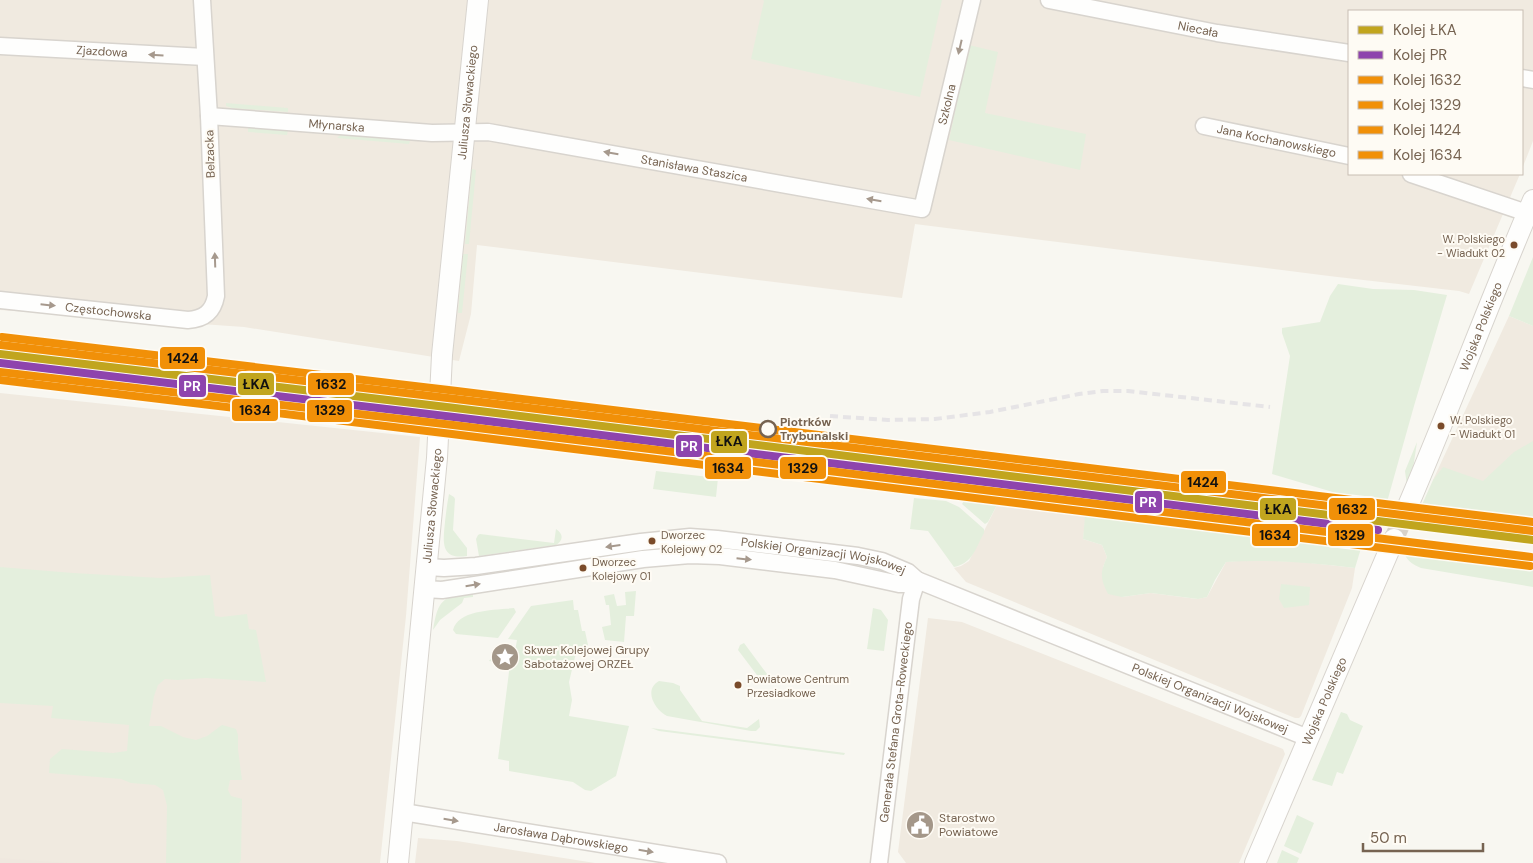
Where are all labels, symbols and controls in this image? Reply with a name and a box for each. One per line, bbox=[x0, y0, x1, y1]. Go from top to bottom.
legend bbox=[1348, 10, 1523, 175]
street label: Niecała bbox=[1177, 17, 1220, 41]
text: Kolej ŁKA bbox=[1393, 20, 1457, 40]
one-way arrow bbox=[956, 40, 964, 55]
street label: Zjazdowa bbox=[76, 42, 128, 61]
street label: Juliusza Słowackiego bbox=[454, 44, 481, 160]
text: Kolej PR bbox=[1393, 45, 1447, 65]
one-way arrow bbox=[148, 50, 164, 58]
text: Kolej 1632 bbox=[1393, 70, 1461, 90]
street label: Szkolna bbox=[934, 82, 960, 126]
text: Kolej 1329 bbox=[1393, 95, 1461, 115]
street label: Młynarska bbox=[308, 116, 365, 136]
text: Kolej 1424 bbox=[1393, 120, 1461, 140]
street label: Jana Kochanowskiego bbox=[1215, 121, 1338, 161]
street label: Belzacka bbox=[201, 130, 219, 178]
text: Kolej 1634 bbox=[1393, 145, 1462, 165]
one-way arrow bbox=[602, 149, 618, 157]
street label: Stanisława Staszica bbox=[639, 151, 749, 186]
one-way arrow bbox=[866, 196, 882, 204]
place label: W. Polskiego - Wiadukt 02 bbox=[1437, 232, 1505, 260]
marker: W. Polskiego - Wiadukt 02 bbox=[1509, 240, 1519, 250]
one-way arrow bbox=[210, 252, 218, 268]
street label: Wojska Polskiego bbox=[1456, 280, 1506, 373]
street label: Częstochowska bbox=[64, 299, 152, 324]
one-way arrow bbox=[41, 301, 57, 309]
line badge: 1424 bbox=[159, 346, 206, 370]
text: 1424 bbox=[167, 349, 199, 367]
line badge: ŁKA bbox=[237, 372, 275, 396]
line badge: 1632 bbox=[307, 372, 355, 396]
line badge: PR bbox=[178, 374, 207, 398]
text: ŁKA bbox=[242, 375, 270, 393]
text: 1632 bbox=[316, 375, 346, 393]
text: PR bbox=[183, 377, 201, 395]
line badge: 1634 bbox=[231, 398, 279, 422]
line badge: 1329 bbox=[306, 399, 353, 423]
text: 1634 bbox=[239, 401, 271, 419]
text: 1329 bbox=[315, 401, 345, 419]
place label: W. Polskiego - Wiadukt 01 bbox=[1450, 413, 1515, 441]
place label: Piotrków Trybunalski bbox=[780, 414, 848, 444]
marker: Piotrków Trybunalski bbox=[759, 420, 777, 438]
marker: W. Polskiego - Wiadukt 01 bbox=[1436, 421, 1446, 431]
line badge: ŁKA bbox=[710, 430, 748, 454]
text: ŁKA bbox=[715, 432, 743, 450]
line badge: PR bbox=[675, 434, 703, 458]
text: PR bbox=[680, 437, 698, 455]
street label: Juliusza Słowackiego bbox=[419, 448, 445, 564]
line badge: 1634 bbox=[704, 456, 752, 480]
line badge: 1329 bbox=[779, 456, 827, 480]
text: 1634 bbox=[712, 459, 744, 477]
text: 1329 bbox=[788, 459, 818, 477]
line badge: 1424 bbox=[1180, 470, 1227, 494]
text: 1424 bbox=[1187, 473, 1219, 491]
line badge: PR bbox=[1134, 490, 1163, 514]
text: PR bbox=[1139, 493, 1157, 511]
line badge: ŁKA bbox=[1259, 497, 1297, 521]
line badge: 1632 bbox=[1328, 497, 1376, 521]
text: ŁKA bbox=[1264, 500, 1292, 518]
text: 1632 bbox=[1337, 500, 1367, 518]
line badge: 1634 bbox=[1251, 523, 1299, 547]
line badge: 1329 bbox=[1327, 523, 1374, 547]
text: 1634 bbox=[1259, 526, 1291, 544]
text: 1329 bbox=[1335, 526, 1365, 544]
place label: Dworzec Kolejowy 02 bbox=[661, 528, 722, 556]
street label: Polskiej Organizacji Wojskowej bbox=[740, 534, 908, 578]
marker: Dworzec Kolejowy 02 bbox=[647, 536, 657, 546]
one-way arrow bbox=[605, 542, 621, 550]
place label: Dworzec Kolejowy 01 bbox=[592, 555, 651, 583]
one-way arrow bbox=[736, 555, 752, 563]
marker: Dworzec Kolejowy 01 bbox=[578, 563, 588, 573]
one-way arrow bbox=[465, 580, 481, 588]
street label: Generała Stefana Grota-Roweckiego bbox=[876, 621, 916, 823]
place icon: Skwer Kolejowej Grupy Sabotażowej ORZEŁ bbox=[490, 642, 520, 672]
place label: Skwer Kolejowej Grupy Sabotażowej ORZEŁ bbox=[524, 642, 650, 672]
street label: Wojska Polskiego bbox=[1298, 655, 1350, 748]
street label: Polskiej Organizacji Wojskowej bbox=[1130, 660, 1291, 737]
place label: Powiatowe Centrum Przesiadkowe bbox=[747, 672, 849, 700]
marker: Powiatowe Centrum Przesiadkowe bbox=[733, 680, 743, 690]
public building icon: Starostwo Powiatowe bbox=[905, 810, 935, 840]
place label: Starostwo Powiatowe bbox=[939, 810, 998, 840]
one-way arrow bbox=[444, 816, 460, 824]
street label: Jarosława Dąbrowskiego bbox=[493, 819, 629, 856]
scale bar bbox=[1363, 820, 1483, 852]
text: 50 m bbox=[1370, 828, 1407, 848]
one-way arrow bbox=[639, 848, 655, 856]

